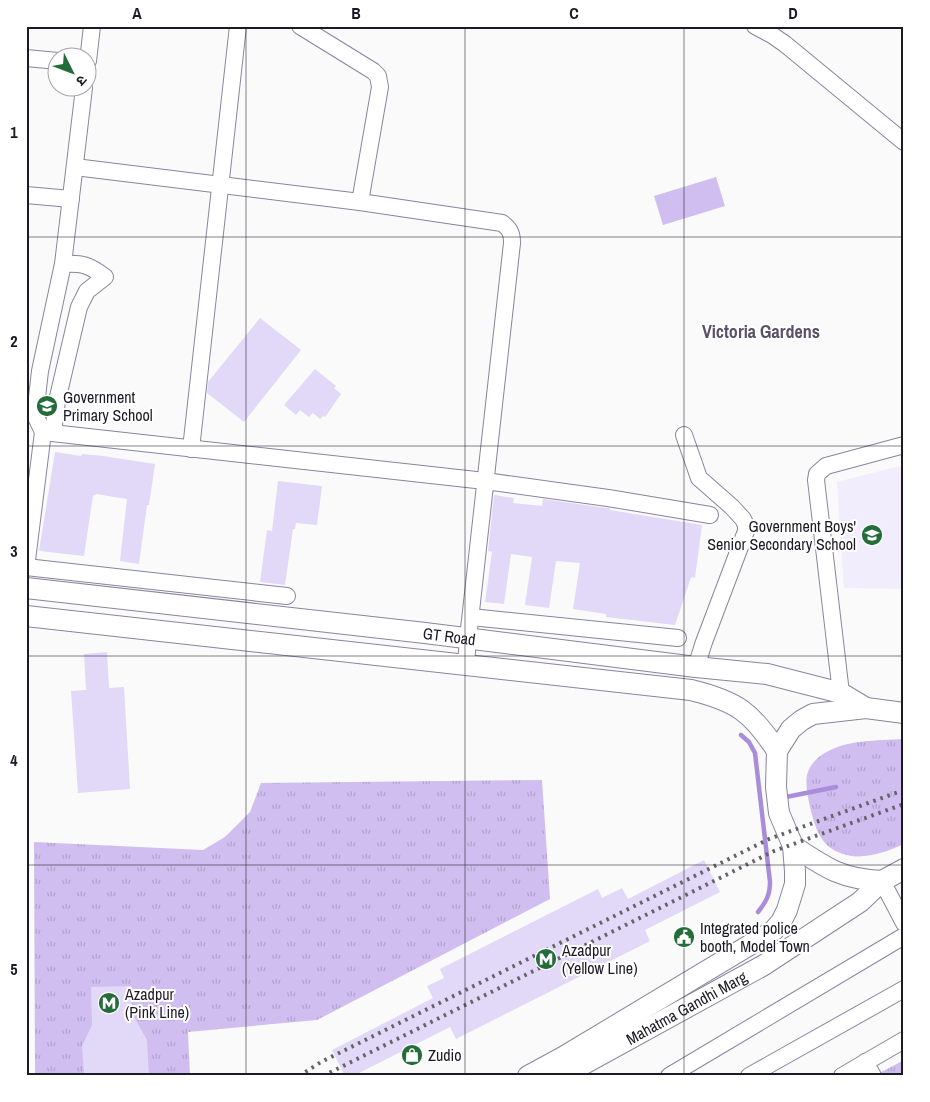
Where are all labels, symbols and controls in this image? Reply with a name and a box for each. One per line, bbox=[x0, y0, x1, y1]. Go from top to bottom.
text: A bbox=[132, 2, 142, 24]
text: B bbox=[351, 2, 361, 24]
text: C bbox=[569, 2, 579, 24]
text: D bbox=[788, 2, 798, 24]
north arrow bbox=[48, 48, 98, 98]
text: उ bbox=[72, 72, 91, 90]
text: 1 bbox=[10, 121, 18, 143]
district label: Victoria Gardens bbox=[702, 319, 820, 344]
text: 2 bbox=[10, 330, 18, 352]
place label: Government Primary School bbox=[63, 386, 153, 426]
school or university icon: Government Primary School bbox=[35, 394, 59, 418]
place label: Government Boys' Senior Secondary School bbox=[707, 515, 856, 555]
school or university icon: Government Boys' Senior Secondary School bbox=[860, 523, 884, 547]
text: 3 bbox=[10, 540, 18, 562]
street label: GT Road bbox=[422, 622, 477, 650]
text: 4 bbox=[10, 749, 18, 771]
place label: Integrated police booth, Model Town bbox=[700, 917, 810, 957]
public building icon: Integrated police booth, Model Town bbox=[672, 925, 696, 949]
place label: Azadpur (Yellow Line) bbox=[561, 939, 638, 979]
metro station icon: Azadpur (Yellow Line) bbox=[534, 947, 558, 971]
text: 5 bbox=[10, 958, 18, 980]
street label: Mahatma Gandhi Marg bbox=[622, 965, 752, 1050]
place label: Azadpur (Pink Line) bbox=[124, 983, 189, 1023]
metro station icon: Azadpur (Pink Line) bbox=[97, 991, 121, 1015]
shop icon: Zudio bbox=[400, 1043, 424, 1067]
place label: Zudio bbox=[428, 1044, 462, 1066]

